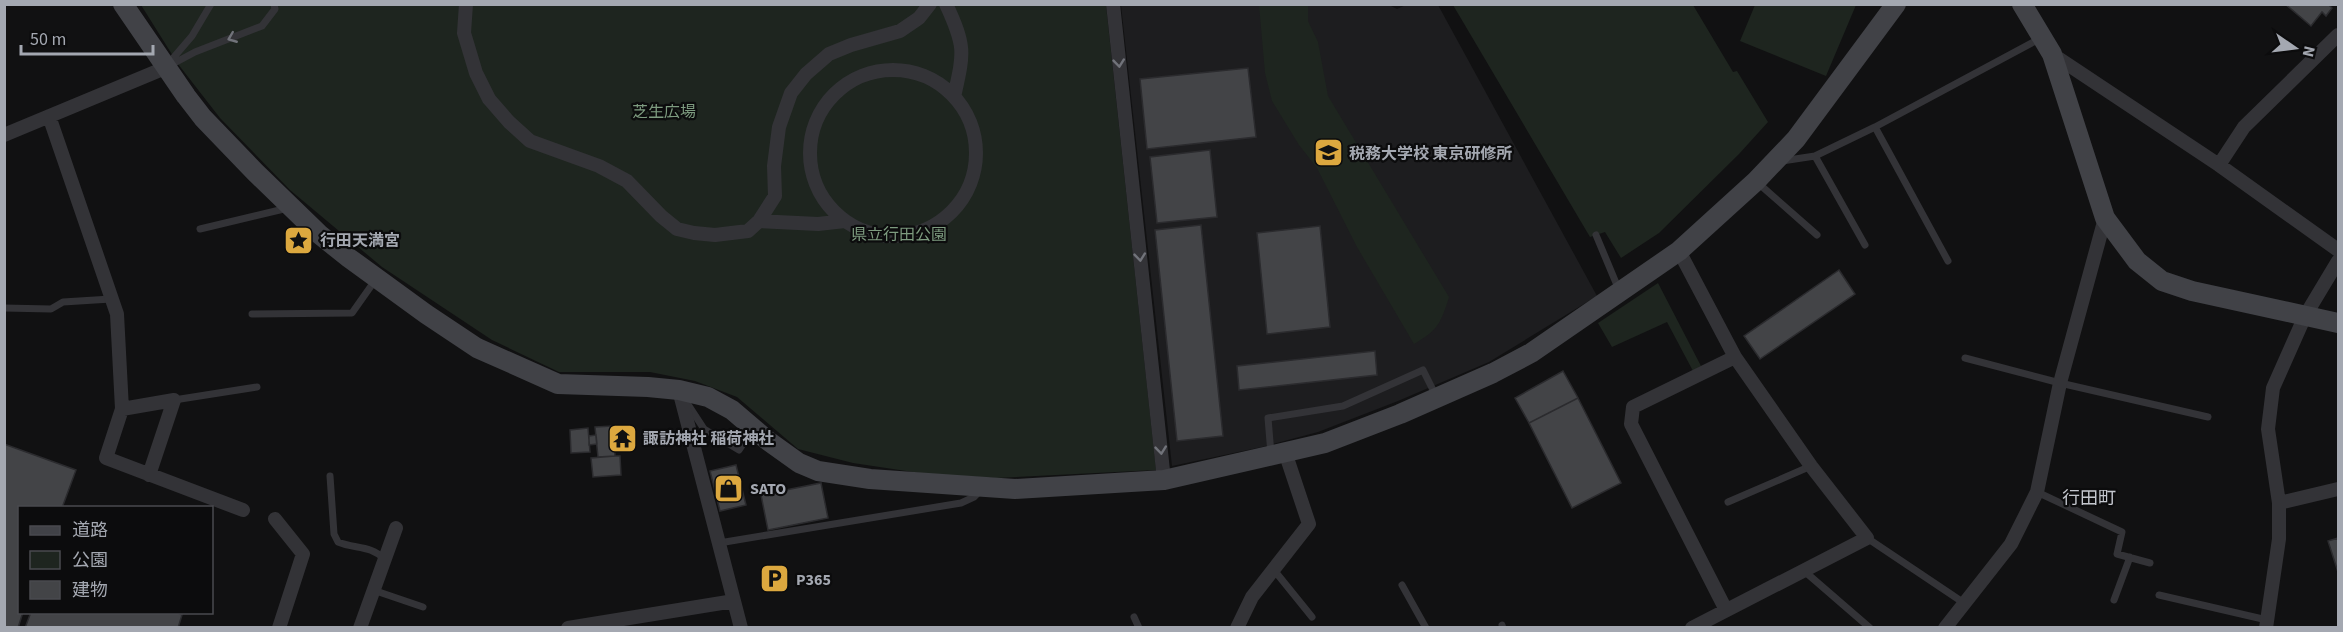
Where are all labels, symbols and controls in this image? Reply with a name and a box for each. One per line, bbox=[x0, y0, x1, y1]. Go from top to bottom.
scale bar bbox=[21, 18, 153, 56]
north arrow bbox=[2265, 18, 2325, 78]
text: 50 m bbox=[30, 27, 66, 52]
one-way arrow bbox=[227, 31, 238, 43]
text: N bbox=[2297, 44, 2321, 59]
one-way arrow bbox=[1112, 58, 1125, 67]
park label: 芝生広場 bbox=[632, 101, 696, 123]
school or university icon: 税務大学校 東京研修所 bbox=[1312, 137, 1344, 169]
place label: 税務大学校 東京研修所 bbox=[1349, 143, 1512, 165]
place icon: 行田天満宮 bbox=[283, 224, 315, 256]
park label: 県立行田公園 bbox=[851, 224, 947, 246]
place label: 行田天満宮 bbox=[320, 230, 400, 252]
one-way arrow bbox=[1133, 252, 1146, 261]
temple icon: 諏訪神社 稲荷神社 bbox=[606, 422, 638, 454]
place label: 諏訪神社 稲荷神社 bbox=[643, 428, 774, 450]
one-way arrow bbox=[1154, 446, 1166, 455]
shop icon: SATO bbox=[713, 472, 745, 504]
place label: SATO bbox=[750, 478, 786, 500]
district label: 行田町 bbox=[2062, 486, 2116, 511]
legend bbox=[18, 506, 213, 614]
text: 道路 bbox=[72, 518, 108, 543]
text: 公園 bbox=[72, 548, 108, 573]
parking icon: P365 bbox=[759, 563, 791, 595]
place label: P365 bbox=[796, 569, 831, 591]
text: 建物 bbox=[72, 578, 108, 603]

